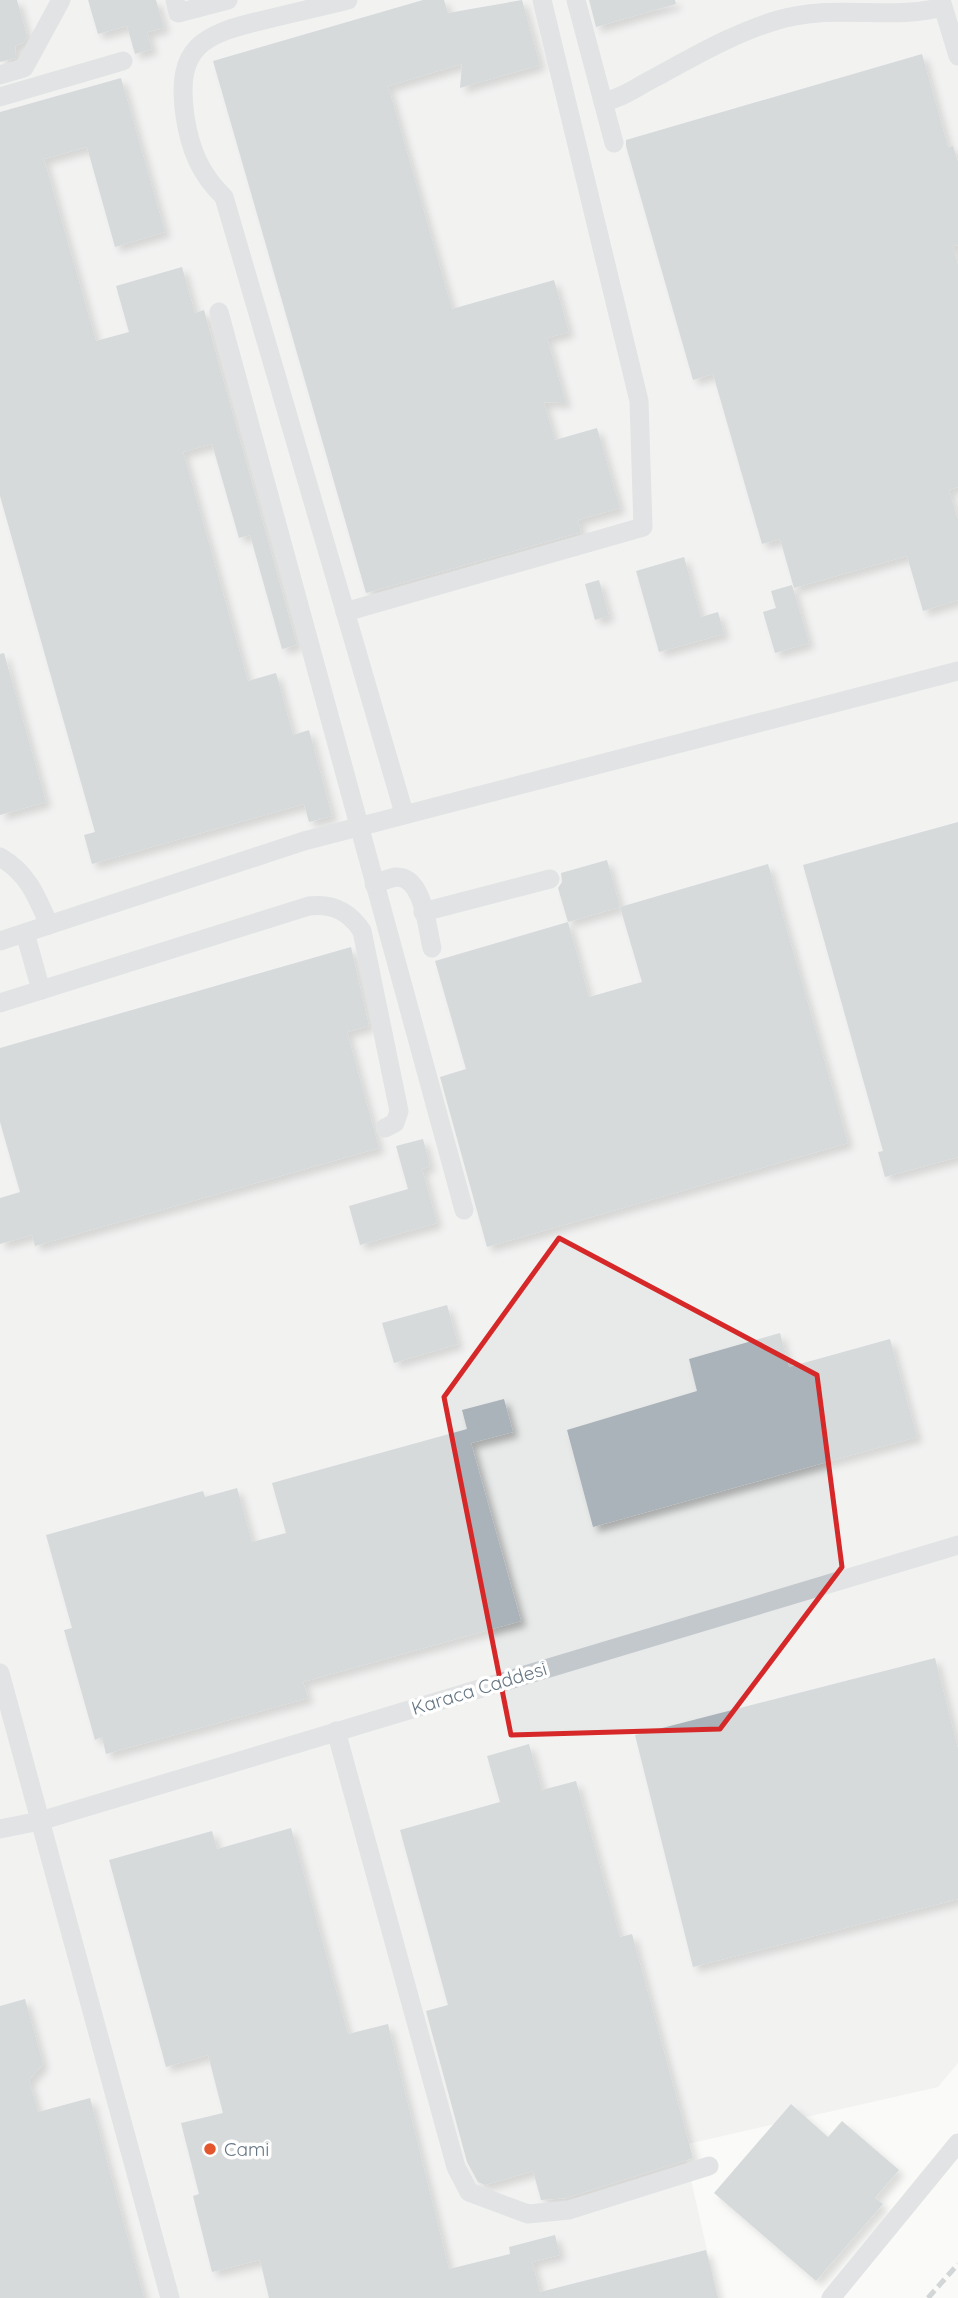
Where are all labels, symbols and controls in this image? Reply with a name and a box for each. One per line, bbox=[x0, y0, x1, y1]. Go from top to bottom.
street label: Karaca Caddesi bbox=[408, 1656, 550, 1720]
place label: Cami bbox=[224, 2137, 269, 2161]
marker: Cami bbox=[202, 2141, 218, 2157]

